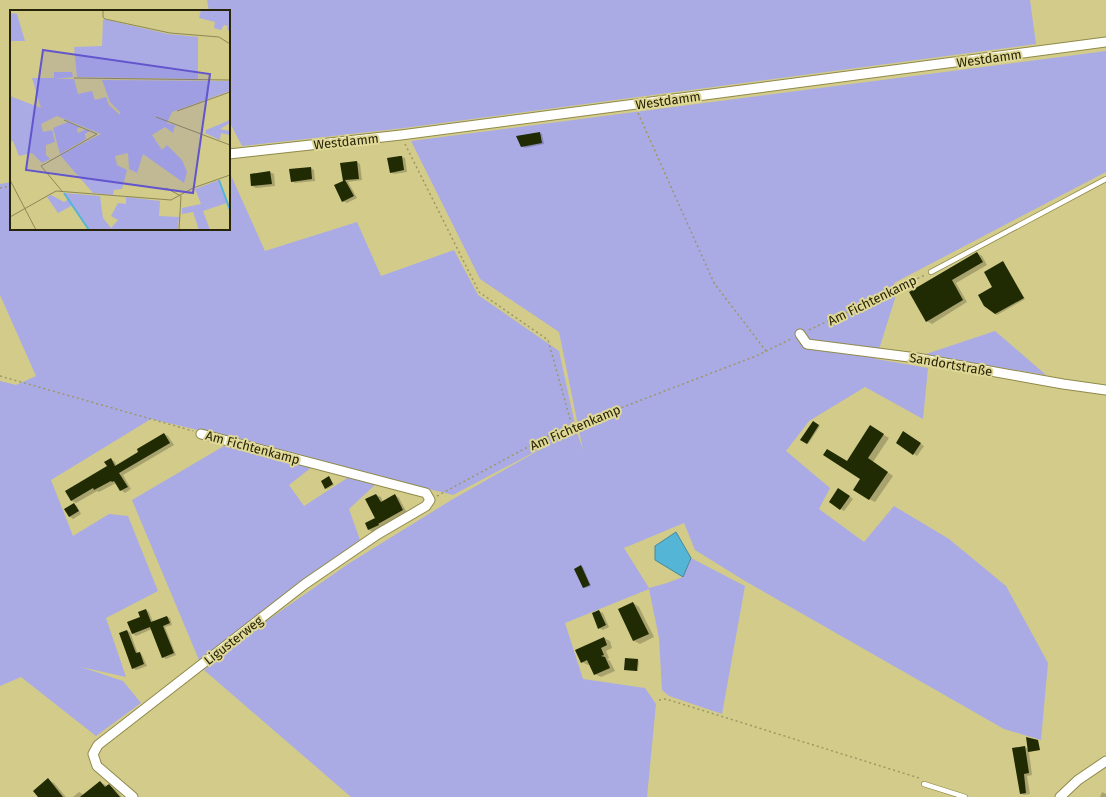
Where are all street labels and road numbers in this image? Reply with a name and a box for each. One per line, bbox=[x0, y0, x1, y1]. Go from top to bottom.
street label: Westdamm bbox=[956, 47, 1022, 70]
street label: Westdamm bbox=[635, 89, 701, 112]
street label: Westdamm bbox=[313, 131, 379, 152]
street label: Am Fichtenkamp bbox=[825, 272, 919, 328]
street label: Sandortstraße bbox=[908, 350, 994, 379]
street label: Am Fichtenkamp bbox=[528, 402, 623, 453]
street label: Am Fichtenkamp bbox=[204, 428, 302, 467]
street label: Ligusterweg bbox=[201, 613, 266, 668]

